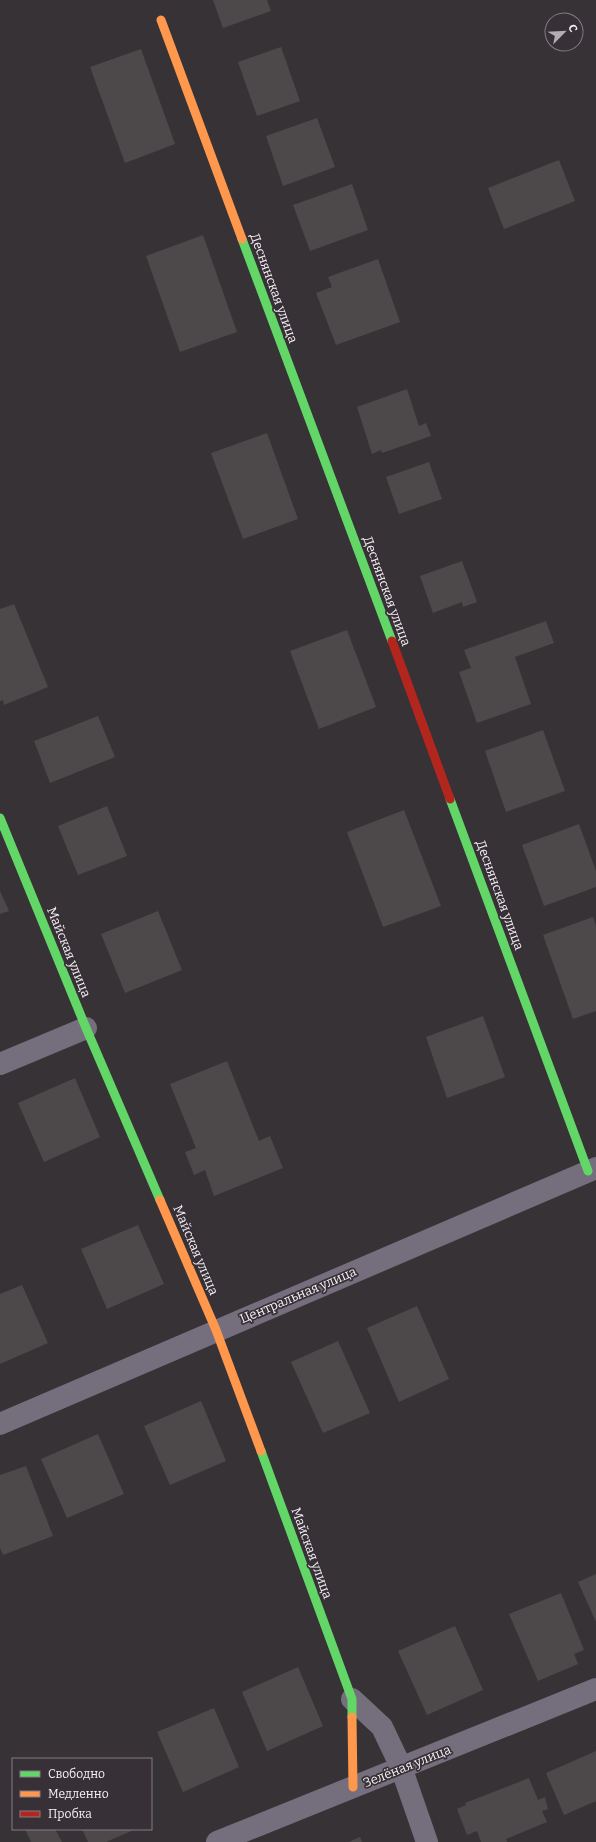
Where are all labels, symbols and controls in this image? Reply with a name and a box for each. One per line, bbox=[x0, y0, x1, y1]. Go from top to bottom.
north arrow bbox=[544, 12, 584, 52]
text: С bbox=[565, 22, 580, 34]
street label: Деснянская улица bbox=[247, 231, 301, 345]
street label: Деснянская улица bbox=[360, 534, 414, 648]
street label: Деснянская улица bbox=[473, 838, 527, 952]
street label: Майская улица bbox=[44, 905, 94, 999]
street label: Майская улица bbox=[170, 1203, 222, 1297]
street label: Центральная улица bbox=[237, 1264, 359, 1326]
street label: Майская улица bbox=[289, 1505, 335, 1601]
street label: Зелёная улица bbox=[361, 1742, 453, 1790]
legend bbox=[12, 1758, 152, 1830]
text: Свободно bbox=[48, 1767, 105, 1781]
text: Медленно bbox=[48, 1787, 109, 1801]
text: Пробка bbox=[48, 1807, 92, 1821]

